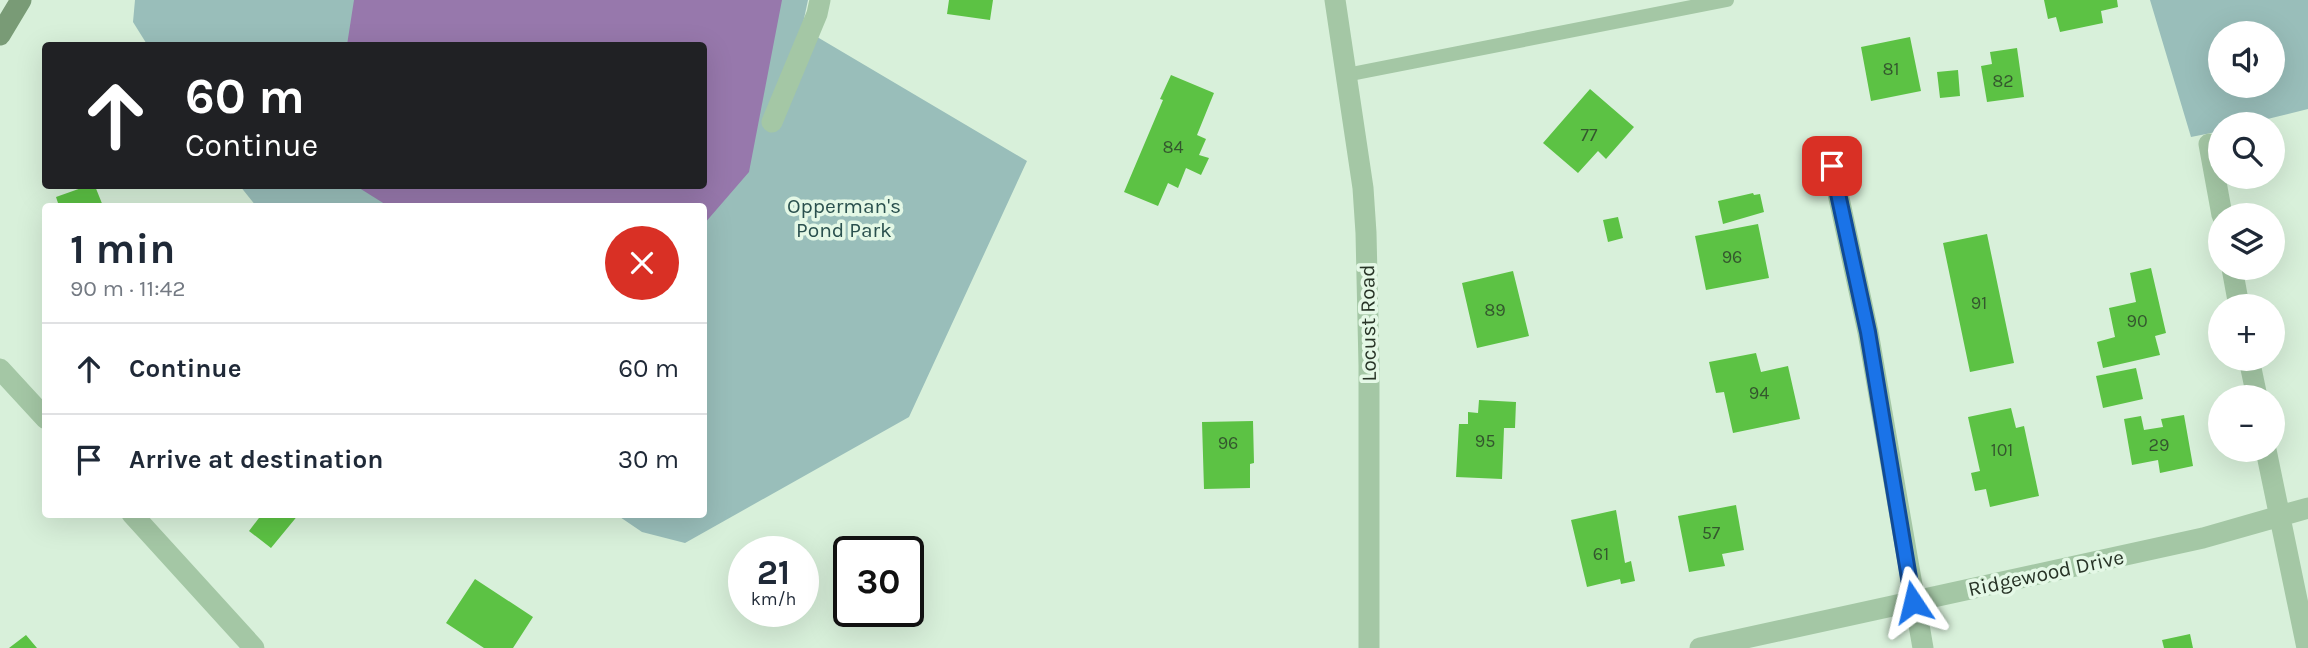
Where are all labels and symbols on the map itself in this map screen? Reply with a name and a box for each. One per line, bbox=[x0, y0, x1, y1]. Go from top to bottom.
house number: 81 bbox=[1882, 58, 1900, 80]
house number: 82 bbox=[1992, 70, 2014, 92]
house number: 77 bbox=[1581, 124, 1598, 146]
house number: 84 bbox=[1162, 136, 1184, 158]
pin bbox=[1802, 136, 1862, 196]
park label: Opperman's Pond Park bbox=[787, 194, 901, 242]
house number: 96 bbox=[1722, 246, 1742, 268]
street label: Locust Road bbox=[1355, 264, 1381, 382]
house number: 91 bbox=[1971, 292, 1987, 314]
house number: 89 bbox=[1484, 299, 1506, 321]
house number: 90 bbox=[2126, 310, 2148, 332]
house number: 94 bbox=[1749, 382, 1769, 404]
house number: 95 bbox=[1475, 430, 1495, 452]
house number: 96 bbox=[1218, 432, 1238, 454]
house number: 29 bbox=[2149, 434, 2169, 456]
house number: 101 bbox=[1991, 439, 2013, 461]
house number: 57 bbox=[1702, 522, 1721, 544]
speed limit sign: 30 bbox=[833, 536, 924, 627]
house number: 61 bbox=[1593, 543, 1609, 565]
street label: Ridgewood Drive bbox=[1966, 545, 2126, 601]
position arrow bbox=[1876, 565, 1950, 639]

